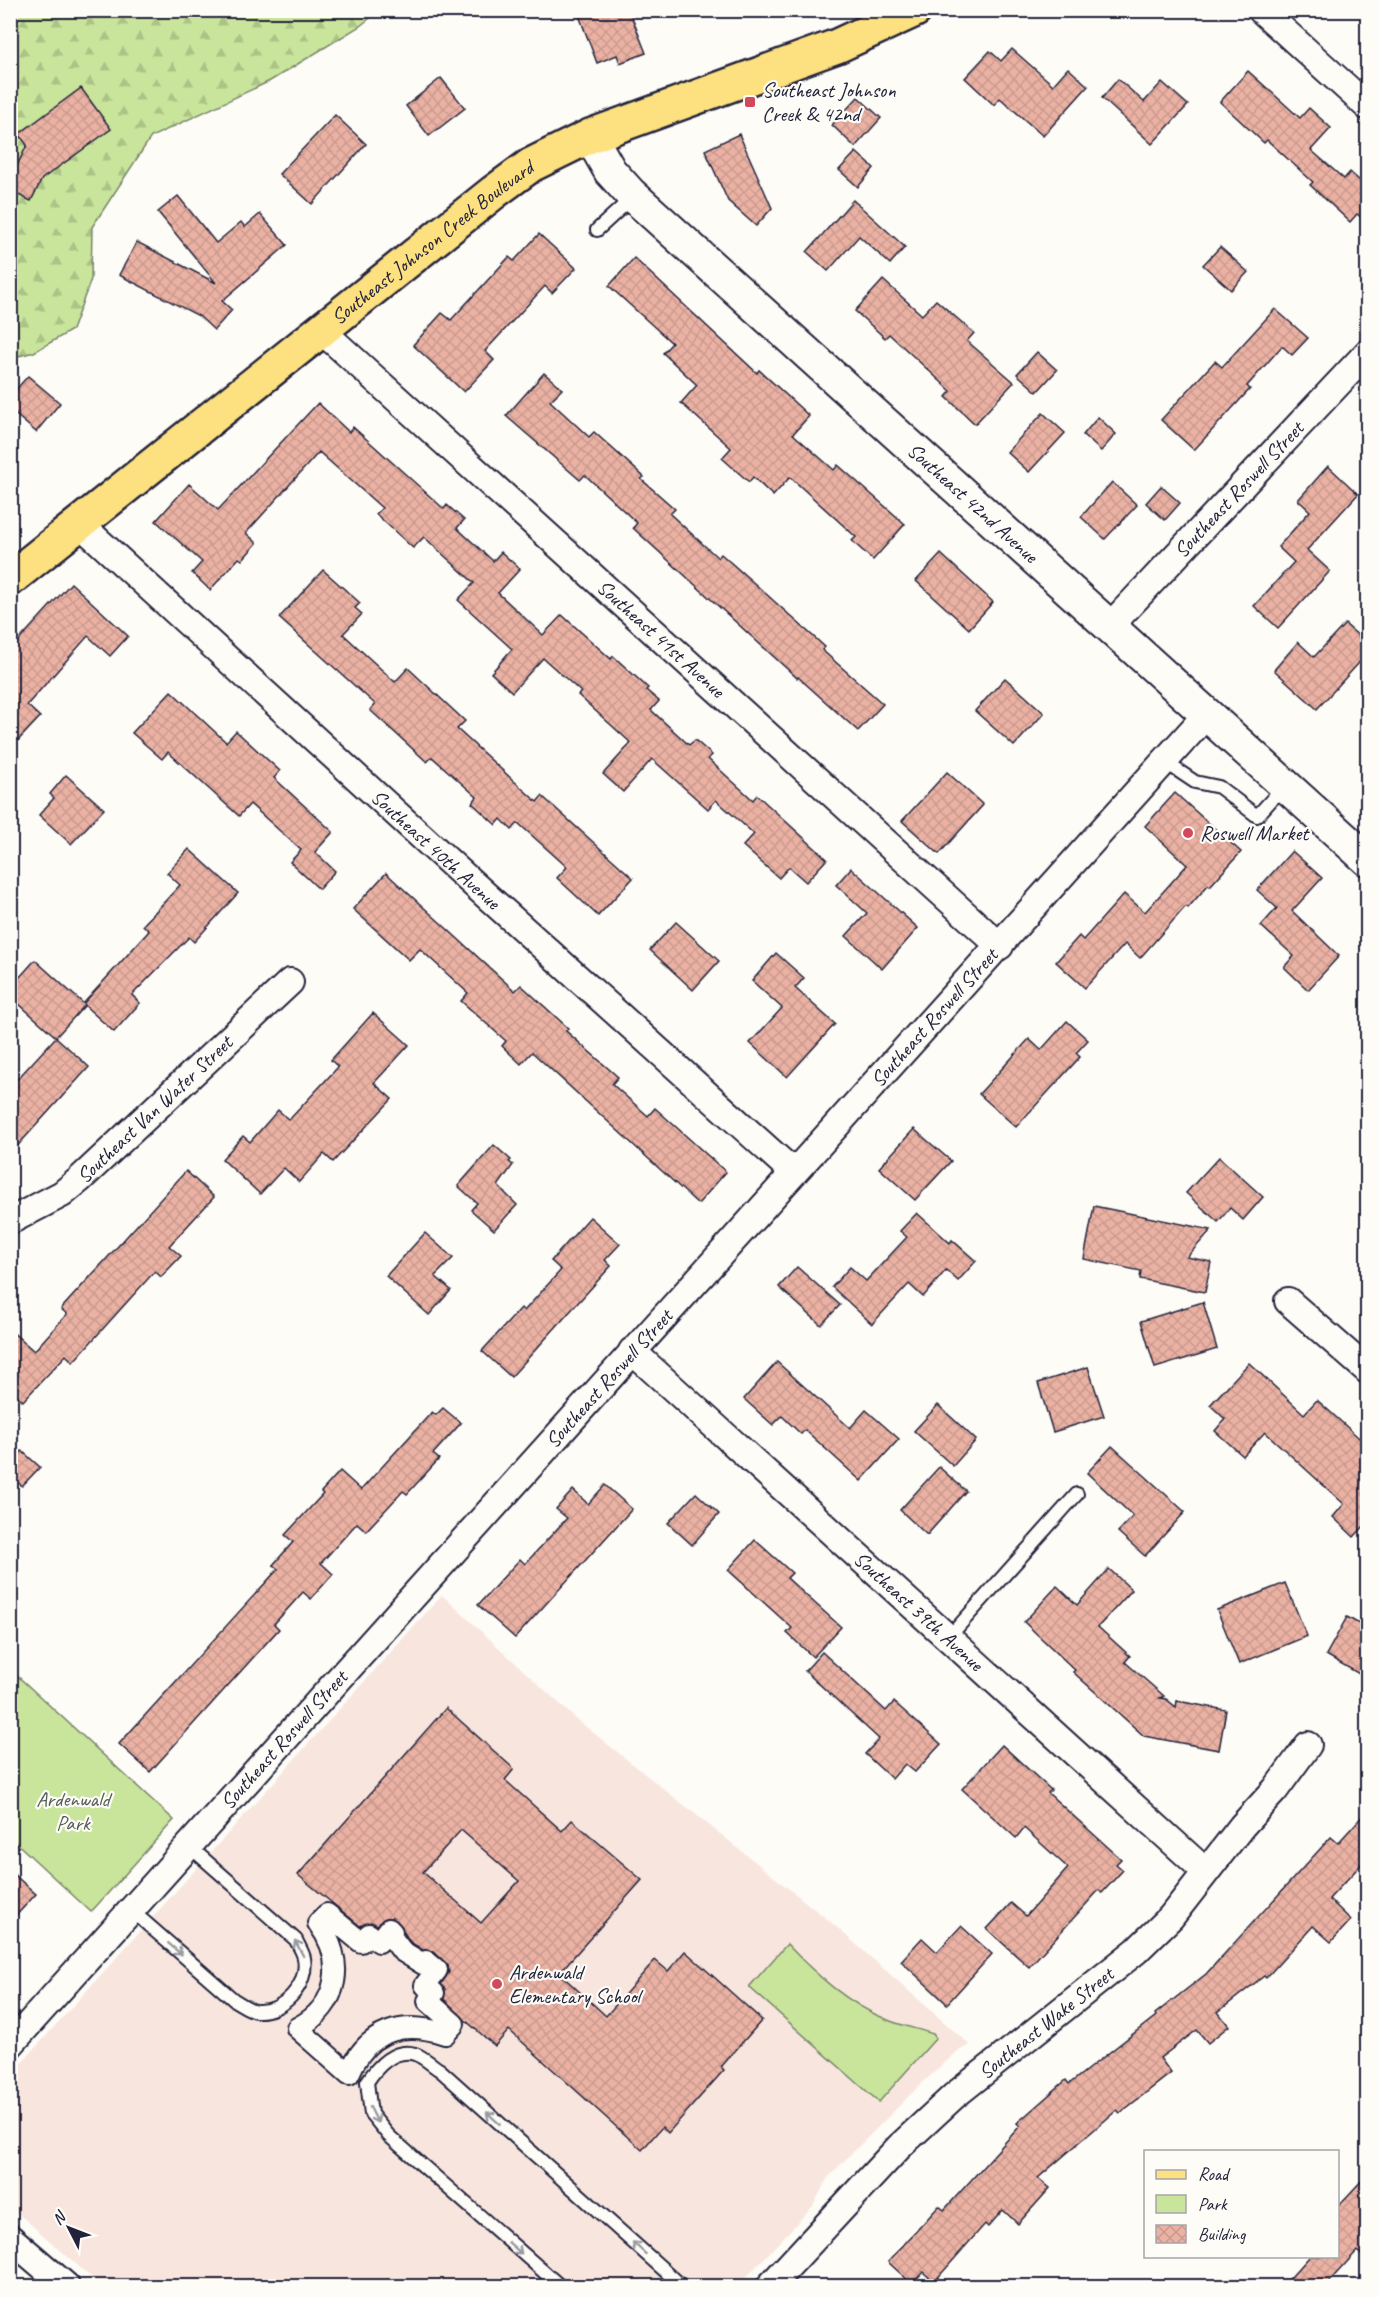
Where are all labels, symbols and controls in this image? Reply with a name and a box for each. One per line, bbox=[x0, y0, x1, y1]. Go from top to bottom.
place label: Southeast Johnson Creek & 42nd bbox=[762, 77, 896, 127]
marker: Southeast Johnson Creek & 42nd bbox=[743, 95, 757, 109]
street label: Southeast Johnson Creek Boulevard bbox=[326, 152, 542, 330]
street label: Southeast Roswell Street bbox=[1168, 414, 1310, 563]
street label: Southeast 42nd Avenue bbox=[902, 437, 1044, 569]
street label: Southeast 41st Avenue bbox=[592, 574, 731, 704]
street label: Southeast 40th Avenue bbox=[366, 784, 507, 916]
place label: Roswell Market bbox=[1200, 820, 1310, 846]
marker: Roswell Market bbox=[1181, 826, 1195, 840]
street label: Southeast Roswell Street bbox=[865, 941, 1005, 1092]
street label: Southeast Van Water Street bbox=[71, 1028, 239, 1189]
street label: Southeast Roswell Street bbox=[540, 1302, 679, 1453]
street label: Southeast 39th Avenue bbox=[848, 1546, 990, 1677]
street label: Southeast Roswell Street bbox=[215, 1663, 354, 1815]
park label: Ardenwald Park bbox=[36, 1786, 112, 1836]
one-way arrow bbox=[293, 1940, 304, 1958]
one-way arrow bbox=[167, 1942, 182, 1956]
place label: Ardenwald Elementary School bbox=[509, 1959, 644, 2009]
street label: Southeast Wake Street bbox=[973, 1960, 1120, 2085]
marker: Ardenwald Elementary School bbox=[490, 1977, 504, 1991]
one-way arrow bbox=[368, 2106, 380, 2123]
one-way arrow bbox=[486, 2111, 501, 2125]
legend bbox=[1144, 2150, 1339, 2258]
text: Road bbox=[1198, 2163, 1231, 2185]
text: Park bbox=[1198, 2193, 1228, 2215]
north arrow bbox=[39, 2198, 99, 2258]
text: N bbox=[48, 2206, 71, 2229]
text: Building bbox=[1198, 2223, 1247, 2245]
one-way arrow bbox=[507, 2241, 522, 2255]
one-way arrow bbox=[632, 2241, 647, 2255]

